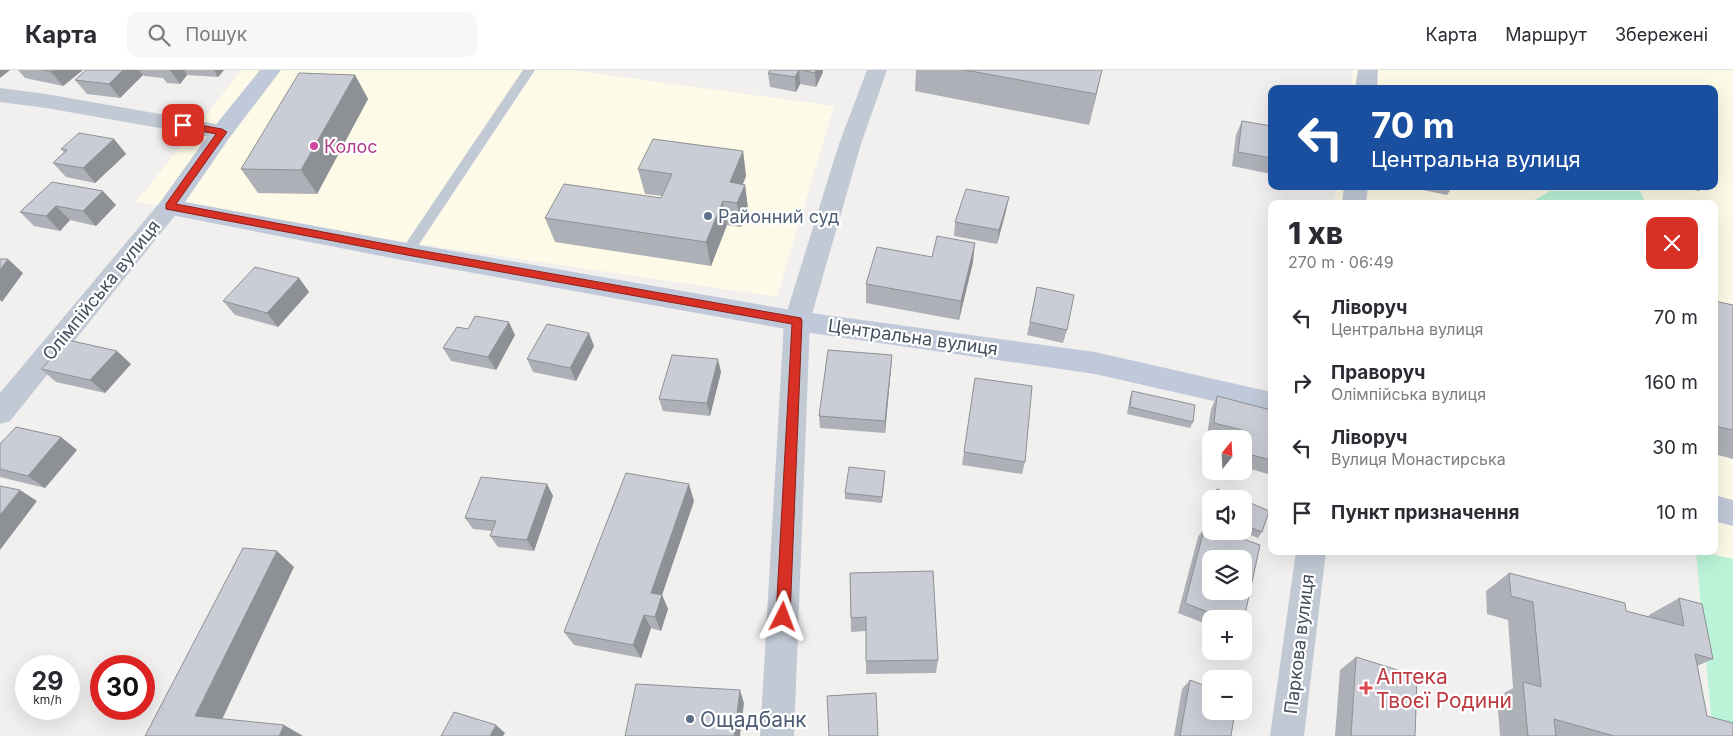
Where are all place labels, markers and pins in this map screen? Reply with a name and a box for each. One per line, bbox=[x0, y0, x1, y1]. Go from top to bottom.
pin bbox=[162, 104, 204, 146]
place label: Колос bbox=[324, 136, 378, 157]
marker: Колос bbox=[308, 140, 320, 152]
place label: Районний суд bbox=[718, 206, 839, 227]
marker: Районний суд bbox=[702, 210, 714, 222]
place label: Аптека Твоєї Родини bbox=[1376, 664, 1512, 713]
marker: Аптека Твоєї Родини bbox=[1360, 682, 1372, 694]
place label: Ощадбанк bbox=[700, 707, 807, 732]
marker: Ощадбанк bbox=[684, 713, 696, 725]

